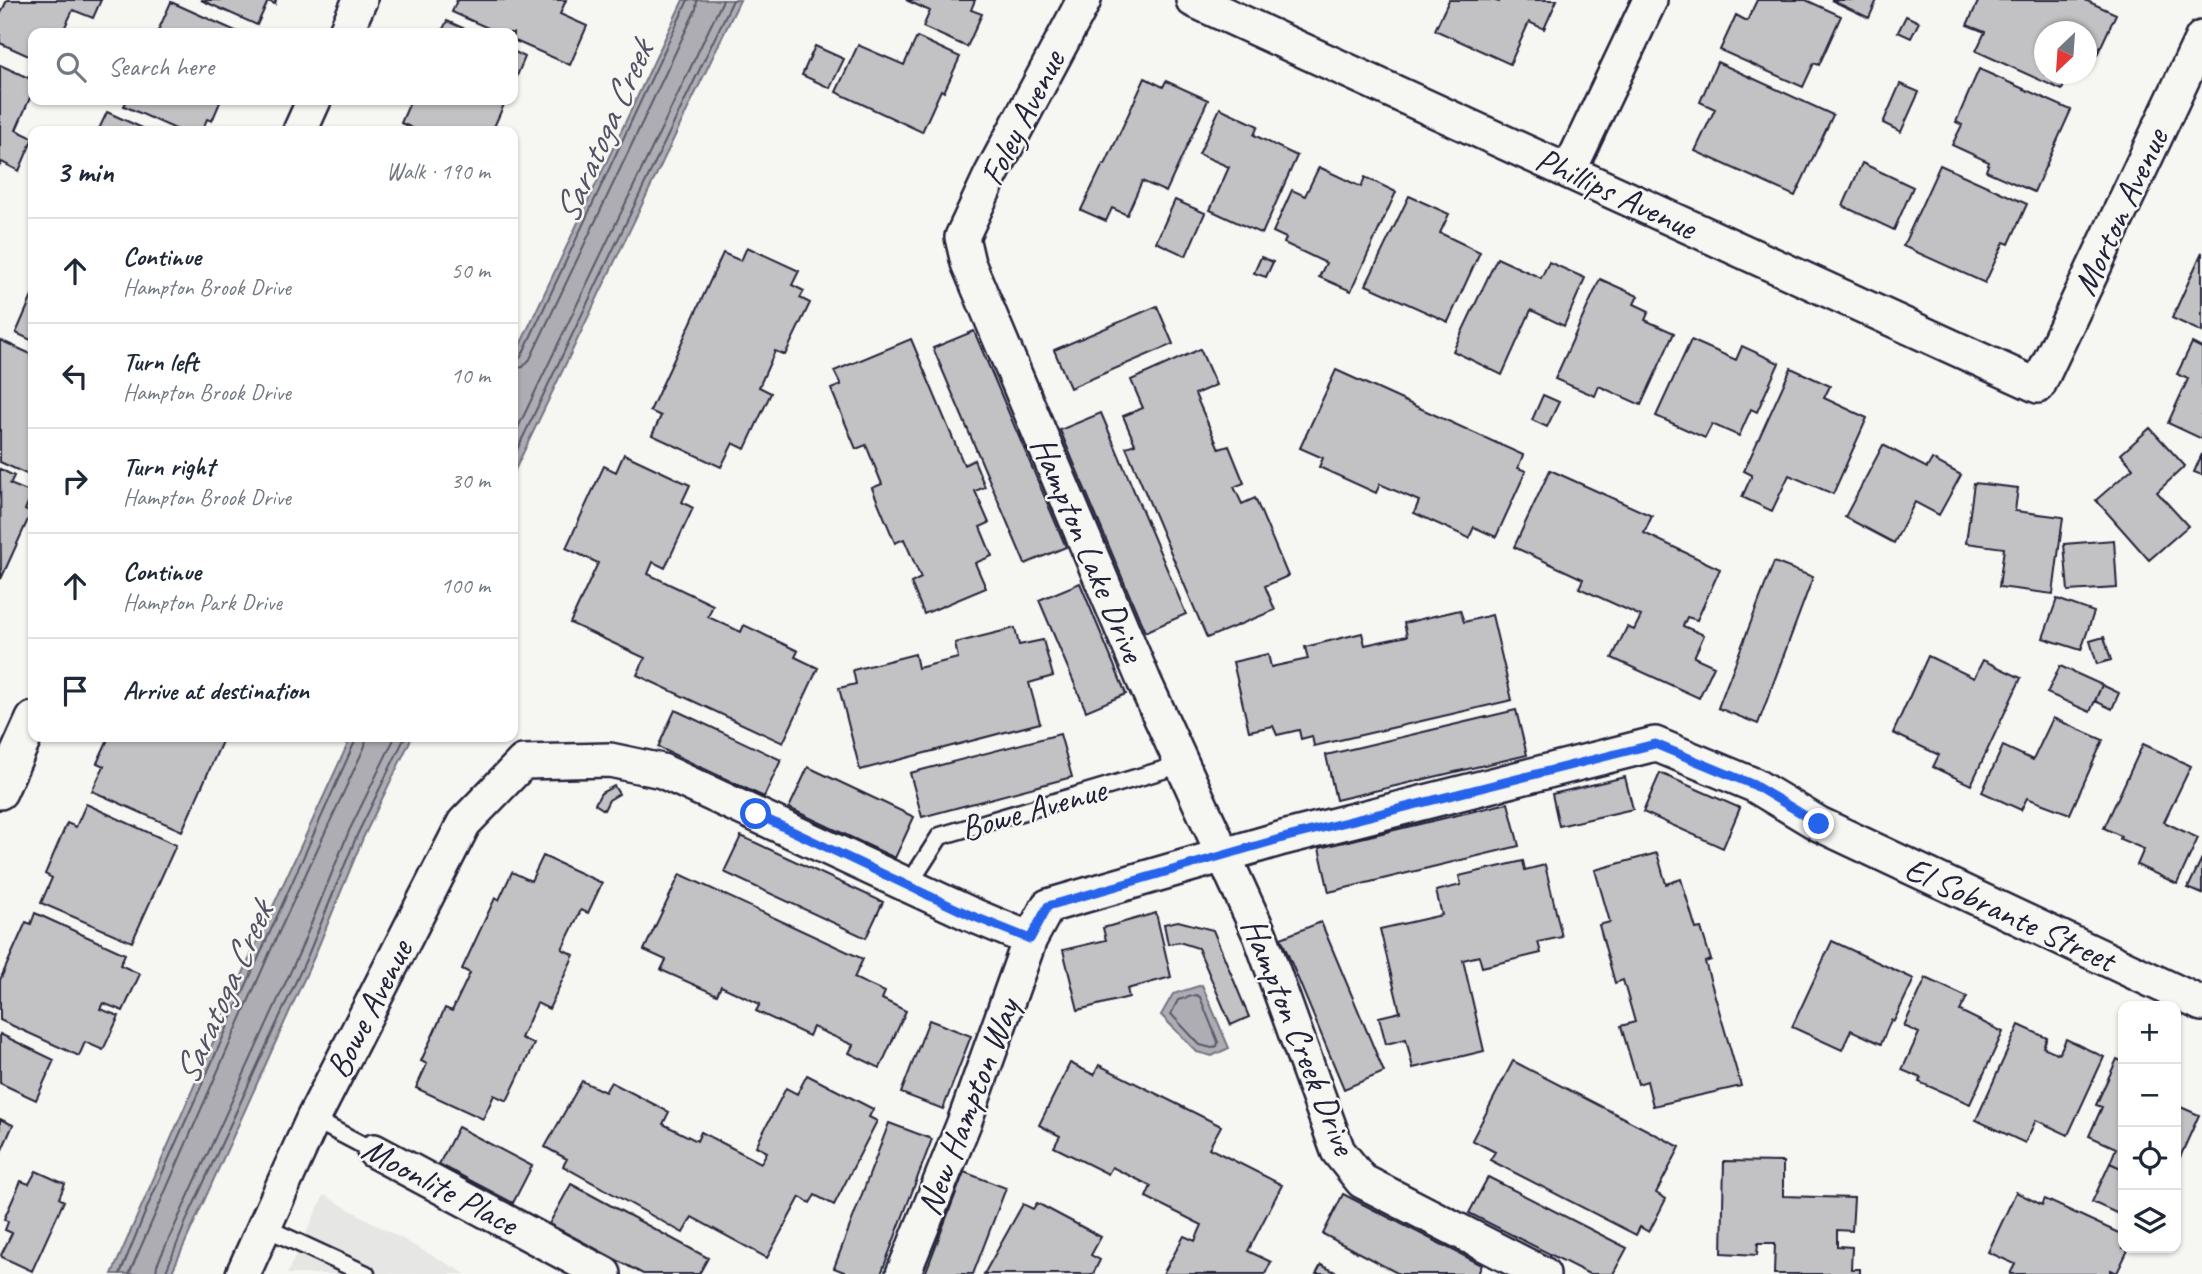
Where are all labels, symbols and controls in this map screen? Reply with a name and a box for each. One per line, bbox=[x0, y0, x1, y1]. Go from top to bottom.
north arrow bbox=[2034, 21, 2097, 84]
search box bbox=[28, 28, 518, 105]
water label: Saratoga Creek bbox=[542, 29, 666, 230]
street label: Foley Avenue bbox=[969, 41, 1076, 193]
icon: search bbox=[52, 48, 90, 86]
text: Search here bbox=[108, 50, 214, 83]
street label: Morton Avenue bbox=[2062, 119, 2179, 303]
street label: Phillips Avenue bbox=[1529, 136, 1706, 251]
text: 3 min bbox=[56, 153, 113, 191]
text: Walk · 190 m bbox=[386, 157, 490, 186]
text: Continue bbox=[123, 240, 201, 273]
icon: ahead bbox=[56, 252, 94, 290]
text: 50 m bbox=[451, 256, 490, 285]
text: Hampton Brook Drive bbox=[123, 273, 291, 302]
text: Turn left bbox=[123, 345, 198, 378]
icon: left bbox=[56, 357, 94, 395]
text: 10 m bbox=[451, 361, 490, 390]
text: Hampton Brook Drive bbox=[123, 378, 291, 407]
street label: Hampton Lake Drive bbox=[1020, 430, 1157, 671]
text: Turn right bbox=[123, 450, 214, 483]
icon: right bbox=[56, 462, 94, 500]
text: 30 m bbox=[451, 466, 490, 495]
text: Hampton Brook Drive bbox=[123, 483, 291, 512]
text: Continue bbox=[123, 555, 201, 588]
icon: ahead bbox=[56, 567, 94, 605]
text: 100 m bbox=[441, 571, 490, 600]
text: Hampton Park Drive bbox=[123, 588, 282, 617]
icon: arrive bbox=[56, 672, 94, 710]
text: Arrive at destination bbox=[123, 674, 309, 707]
street label: Bowe Avenue bbox=[955, 766, 1113, 851]
route start bbox=[740, 798, 771, 829]
route end bbox=[1803, 808, 1834, 839]
street label: El Sobrante Street bbox=[1898, 846, 2125, 984]
water label: Saratoga Creek bbox=[162, 890, 286, 1091]
street label: Hampton Creek Drive bbox=[1231, 911, 1368, 1163]
street label: Bowe Avenue bbox=[315, 930, 424, 1085]
street label: New Hampton Way bbox=[906, 990, 1031, 1222]
map controls bbox=[2118, 1001, 2181, 1253]
button: + bbox=[2118, 1001, 2181, 1064]
button: − bbox=[2118, 1064, 2181, 1127]
street label: Moonlite Place bbox=[354, 1126, 528, 1247]
button: locate bbox=[2118, 1127, 2181, 1190]
button: layers bbox=[2118, 1190, 2181, 1253]

